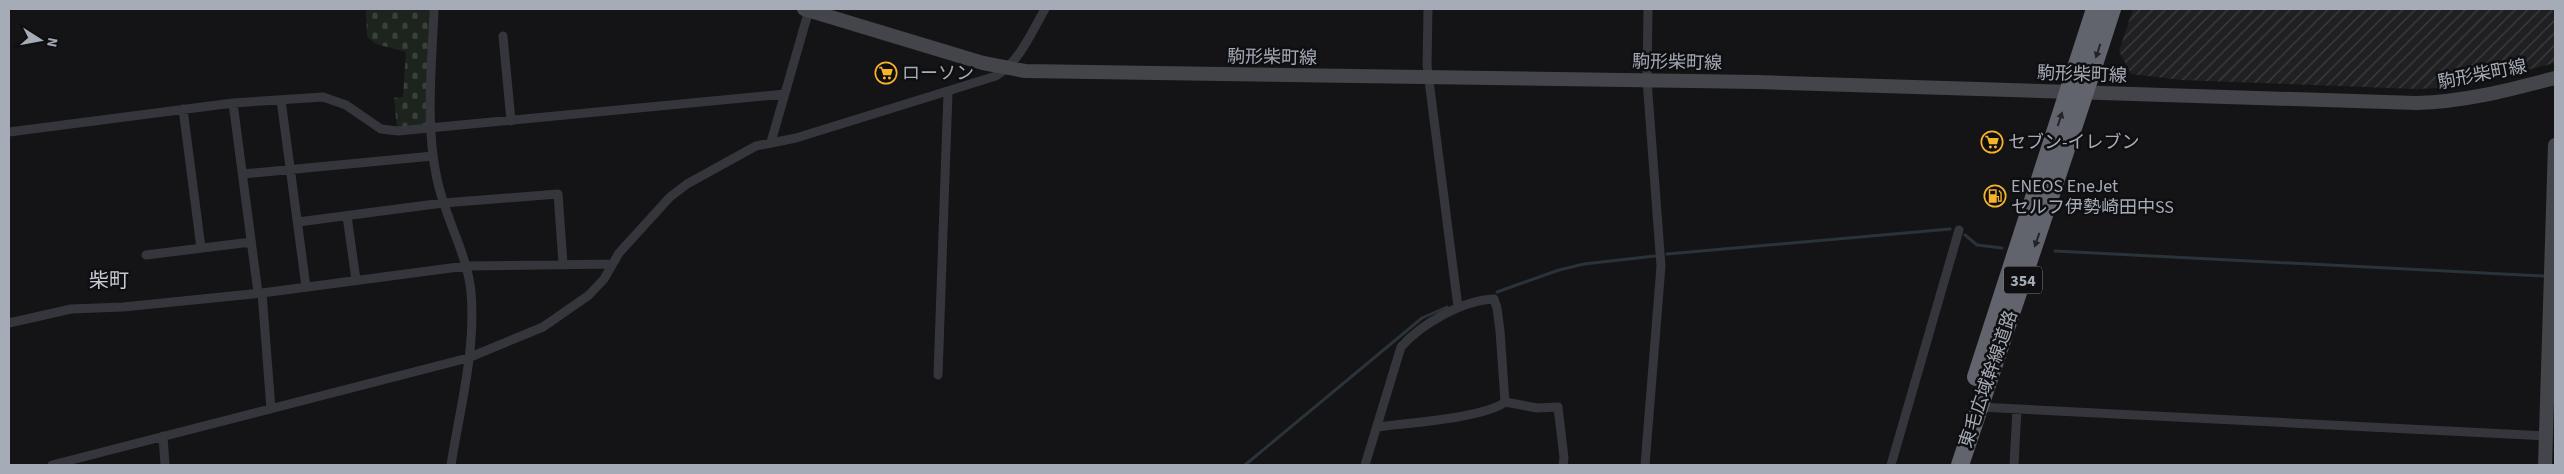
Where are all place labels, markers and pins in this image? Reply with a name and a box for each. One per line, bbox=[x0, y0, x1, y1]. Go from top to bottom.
supermarket icon: ローソン bbox=[874, 61, 898, 85]
place label: ローソン bbox=[902, 61, 974, 86]
supermarket icon: セブン-イレブン bbox=[1980, 130, 2004, 154]
place label: セブン-イレブン bbox=[2008, 130, 2140, 155]
place label: ENEOS EneJet セルフ伊勢崎田中SS bbox=[2011, 174, 2174, 220]
fuel station icon: ENEOS EneJet セルフ伊勢崎田中SS bbox=[1983, 184, 2007, 208]

